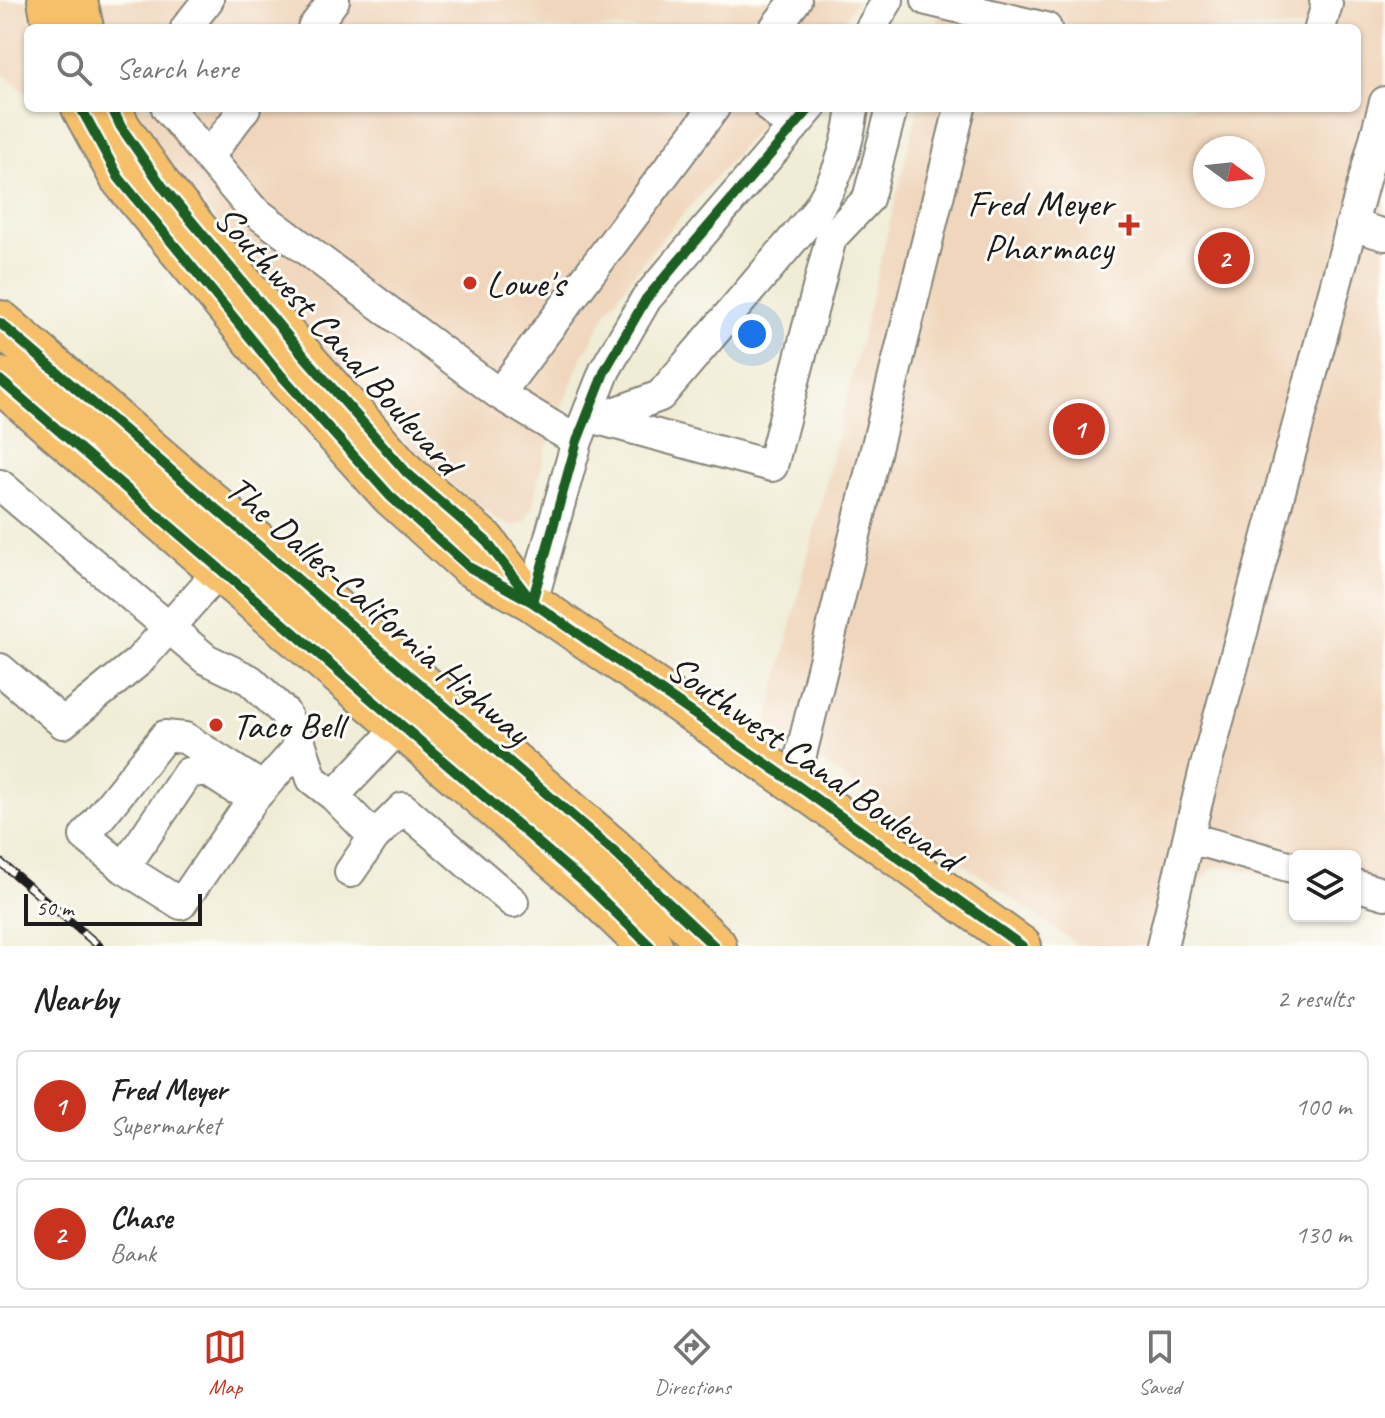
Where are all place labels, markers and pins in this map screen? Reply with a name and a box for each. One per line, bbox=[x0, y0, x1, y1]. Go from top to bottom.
place label: Fred Meyer Pharmacy bbox=[967, 180, 1117, 271]
marker: Fred Meyer Pharmacy bbox=[1120, 216, 1138, 234]
pin: 2 bbox=[1198, 228, 1250, 288]
place label: Lowe's bbox=[486, 260, 569, 307]
marker: Lowe's bbox=[461, 274, 479, 292]
pin: 1 bbox=[1053, 399, 1105, 459]
place label: Taco Bell bbox=[232, 702, 350, 749]
marker: Taco Bell bbox=[207, 716, 225, 734]

